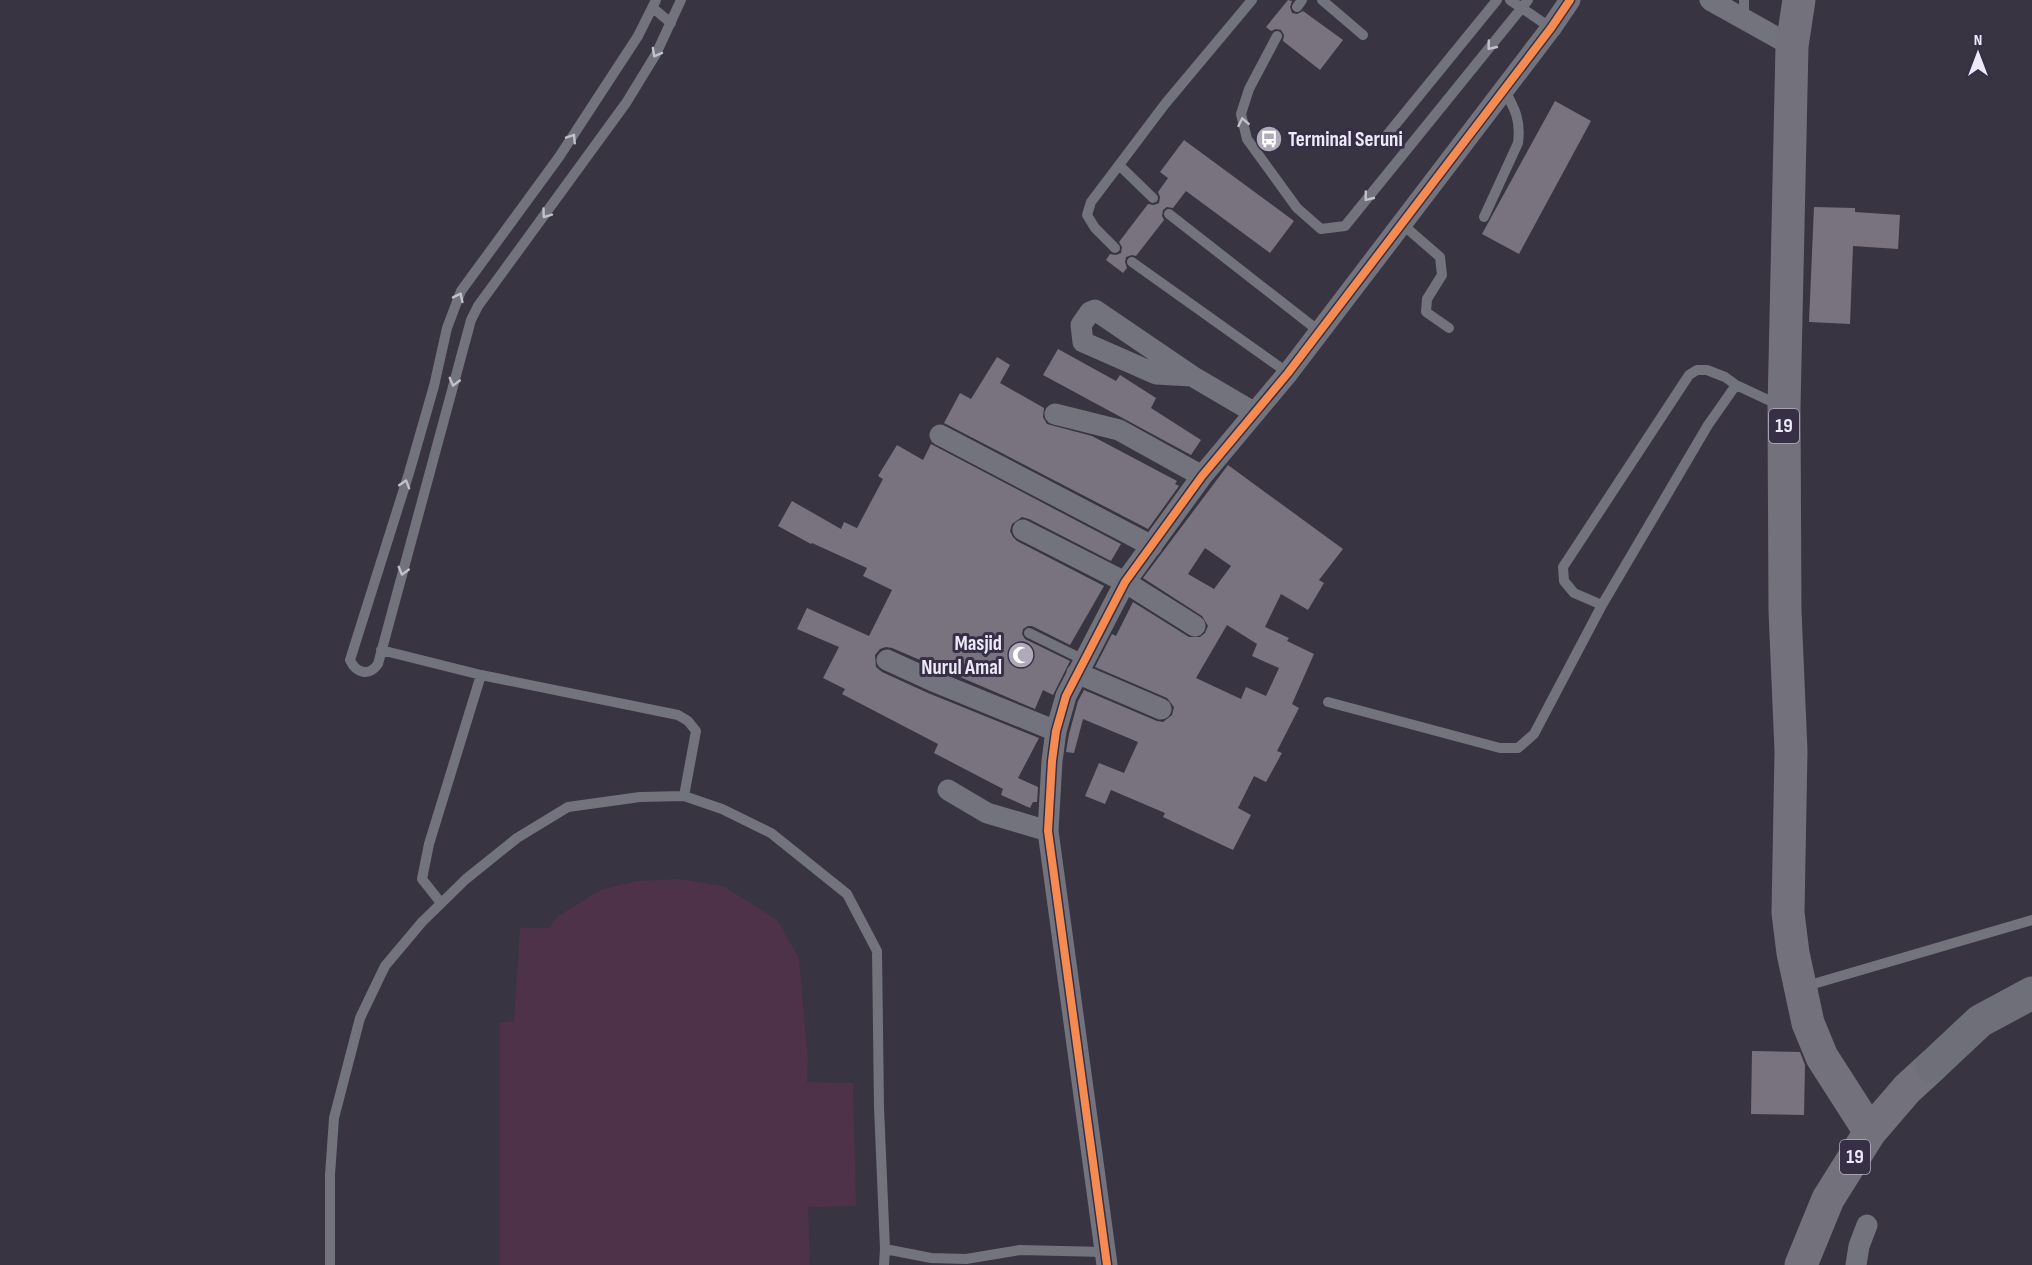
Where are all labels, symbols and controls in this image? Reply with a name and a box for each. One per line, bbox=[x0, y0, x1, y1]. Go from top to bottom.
north arrow bbox=[1948, 24, 2008, 84]
text: N bbox=[1974, 31, 1982, 50]
one-way arrow bbox=[1488, 39, 1499, 50]
one-way arrow bbox=[652, 47, 663, 57]
one-way arrow bbox=[1237, 118, 1250, 128]
bus stop icon: Terminal Seruni bbox=[1254, 124, 1284, 154]
place label: Terminal Seruni bbox=[1288, 127, 1403, 152]
one-way arrow bbox=[565, 134, 576, 145]
one-way arrow bbox=[1365, 190, 1376, 201]
one-way arrow bbox=[542, 207, 553, 218]
one-way arrow bbox=[452, 292, 464, 303]
one-way arrow bbox=[449, 377, 462, 387]
road number: 19 bbox=[1769, 409, 1799, 443]
one-way arrow bbox=[398, 479, 410, 490]
one-way arrow bbox=[398, 565, 410, 575]
place label: Masjid Nurul Amal bbox=[921, 631, 1002, 680]
mosque icon: Masjid Nurul Amal bbox=[1006, 640, 1036, 670]
road number: 19 bbox=[1840, 1140, 1870, 1174]

